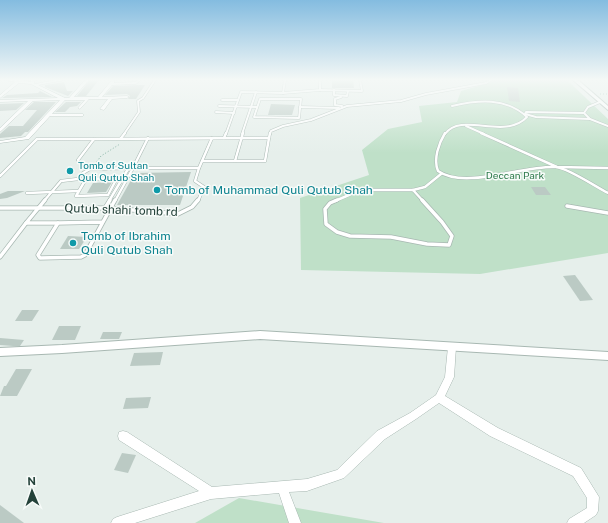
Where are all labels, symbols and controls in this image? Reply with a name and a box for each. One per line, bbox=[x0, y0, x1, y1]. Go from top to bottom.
place label: Tomb of Sultan Quli Qutub Shah bbox=[78, 159, 155, 183]
marker: Tomb of Sultan Quli Qutub Shah bbox=[65, 166, 75, 176]
park label: Deccan Park bbox=[486, 169, 545, 181]
place label: Tomb of Muhammad Quli Qutub Shah bbox=[165, 183, 373, 197]
marker: Tomb of Muhammad Quli Qutub Shah bbox=[152, 185, 162, 195]
street label: Qutub shahi tomb rd bbox=[64, 201, 178, 219]
place label: Tomb of Ibrahim Quli Qutub Shah bbox=[81, 229, 173, 257]
marker: Tomb of Ibrahim Quli Qutub Shah bbox=[68, 238, 78, 248]
north arrow bbox=[12, 471, 52, 511]
text: N bbox=[27, 475, 36, 487]

